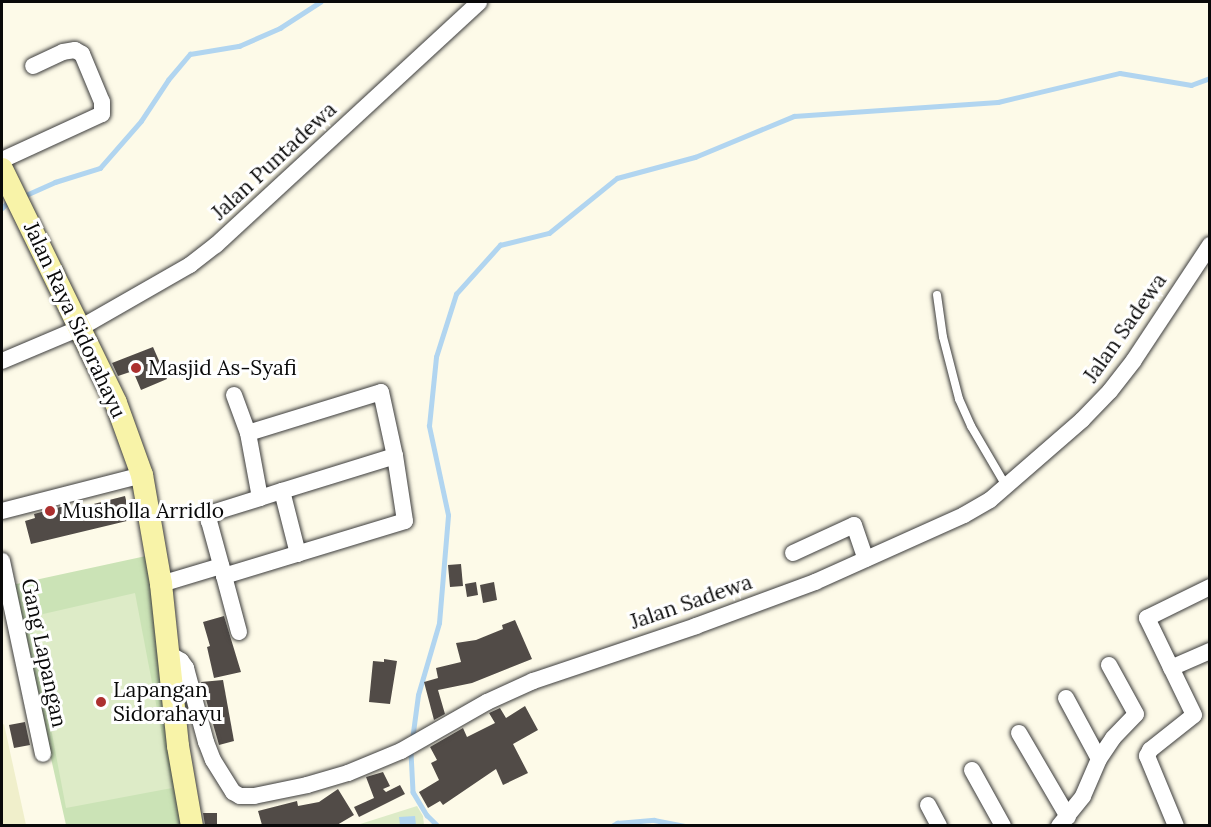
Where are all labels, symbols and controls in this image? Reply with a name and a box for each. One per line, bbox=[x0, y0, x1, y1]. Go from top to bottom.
street label: Jalan Puntadewa bbox=[206, 97, 342, 225]
street label: Jalan Raya Sidorahayu bbox=[18, 218, 132, 422]
street label: Jalan Sadewa bbox=[1078, 269, 1172, 387]
place label: Masjid As-Syafi bbox=[148, 355, 297, 381]
marker: Masjid As-Syafi bbox=[129, 361, 143, 375]
place label: Musholla Arridlo bbox=[62, 498, 224, 524]
marker: Musholla Arridlo bbox=[43, 504, 57, 518]
street label: Jalan Sadewa bbox=[627, 569, 755, 635]
street label: Gang Lapangan bbox=[16, 576, 72, 730]
place label: Lapangan Sidorahayu bbox=[113, 677, 222, 727]
marker: Lapangan Sidorahayu bbox=[94, 695, 108, 709]

